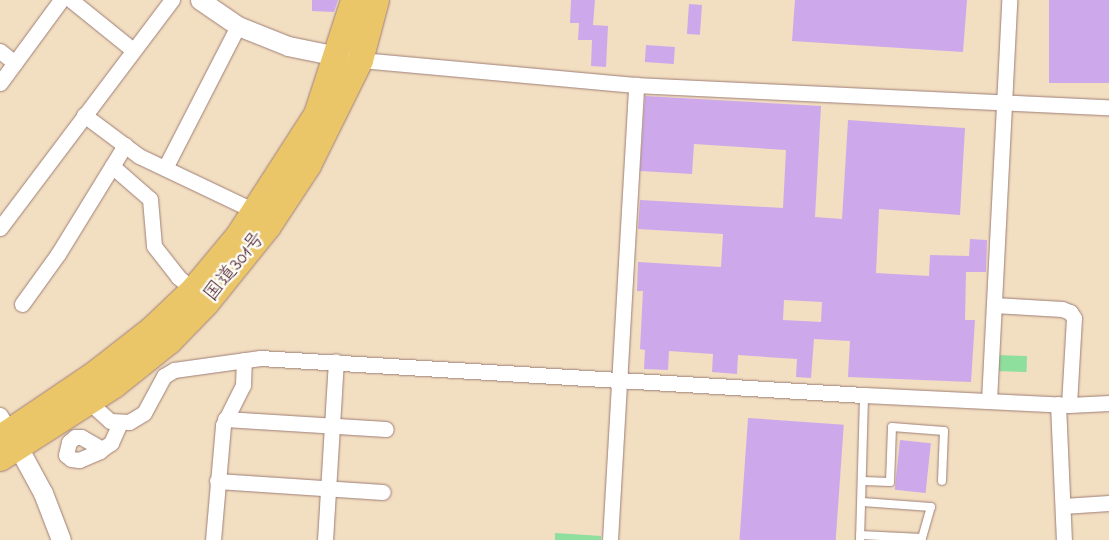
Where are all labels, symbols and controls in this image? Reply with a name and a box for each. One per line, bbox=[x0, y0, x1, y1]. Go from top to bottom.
street label: 国道301号 bbox=[199, 227, 271, 307]

